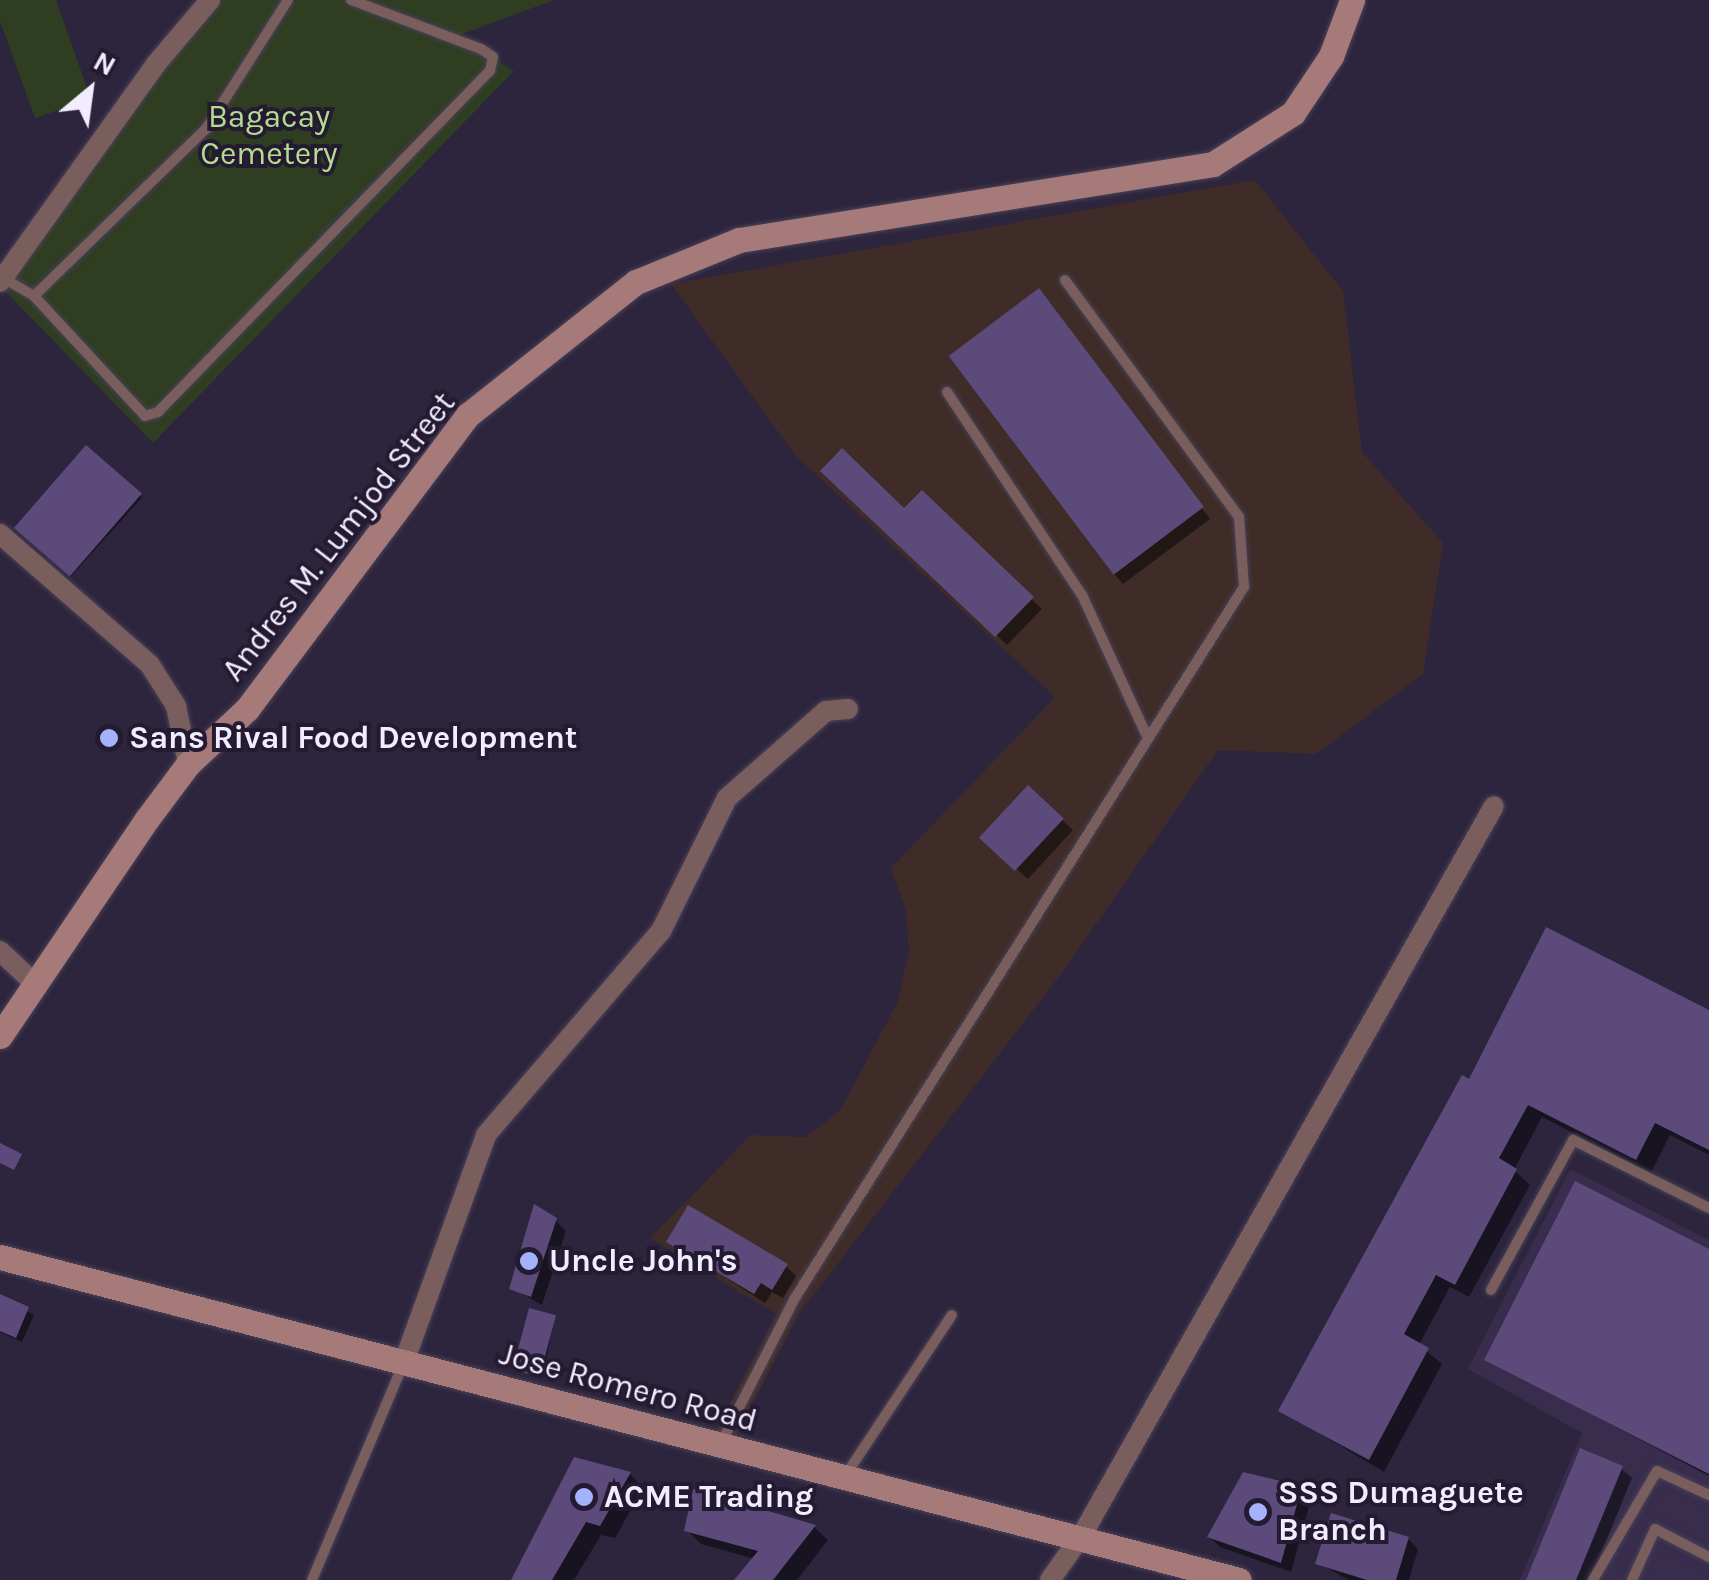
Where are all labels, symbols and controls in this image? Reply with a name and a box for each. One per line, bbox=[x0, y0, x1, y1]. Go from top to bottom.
north arrow bbox=[40, 40, 140, 140]
text: N bbox=[88, 44, 122, 83]
park label: Bagacay Cemetery bbox=[200, 99, 338, 174]
street label: Andres M. Lumjod Street bbox=[214, 385, 464, 689]
place label: Sans Rival Food Development bbox=[129, 719, 577, 757]
marker: Sans Rival Food Development bbox=[98, 727, 120, 749]
place label: Uncle John's bbox=[549, 1242, 738, 1280]
marker: Uncle John's bbox=[518, 1250, 540, 1272]
street label: Jose Romero Road bbox=[495, 1335, 761, 1441]
place label: SSS Dumaguete Branch bbox=[1278, 1475, 1524, 1550]
place label: ACME Trading bbox=[604, 1478, 813, 1516]
marker: ACME Trading bbox=[573, 1486, 595, 1508]
marker: SSS Dumaguete Branch bbox=[1247, 1501, 1269, 1523]

